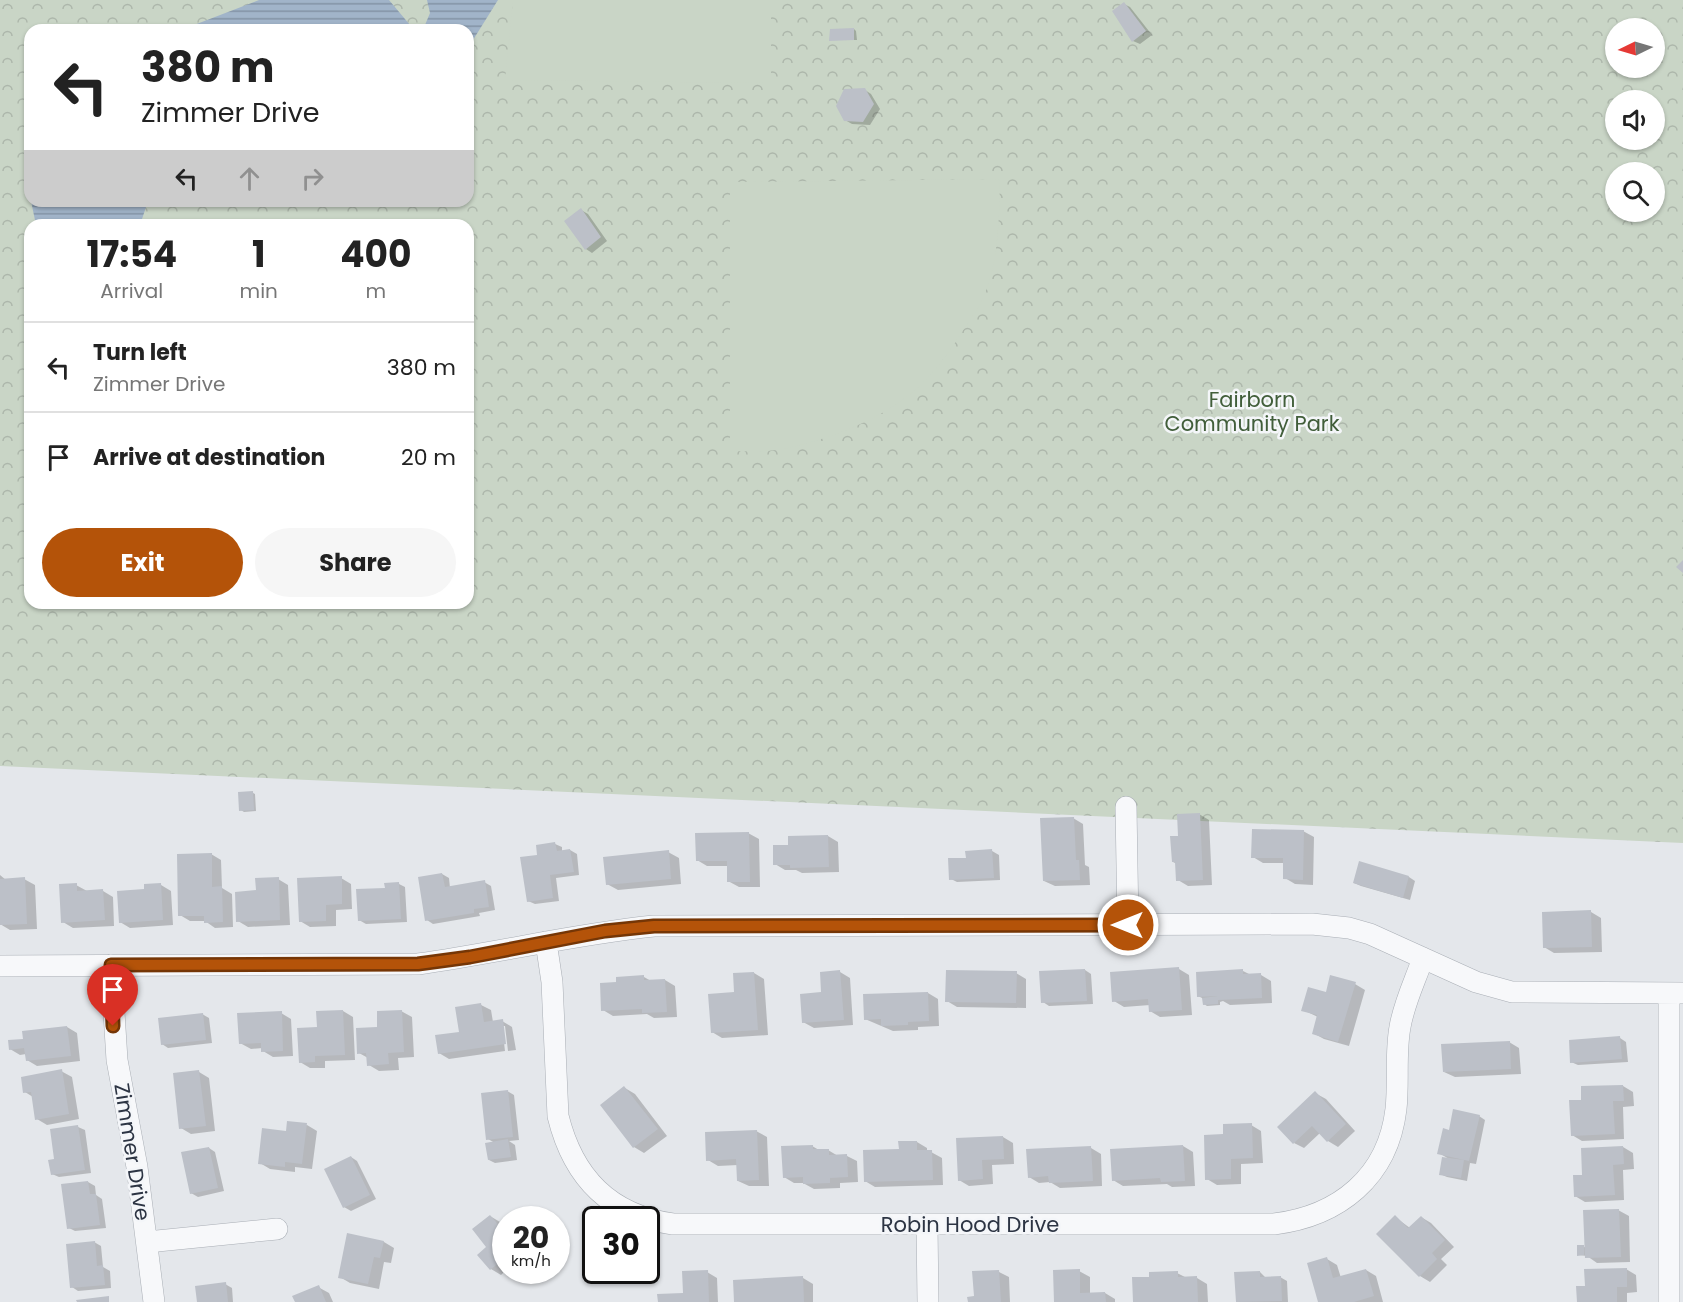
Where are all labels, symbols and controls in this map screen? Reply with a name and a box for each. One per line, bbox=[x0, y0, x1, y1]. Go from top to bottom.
north arrow bbox=[1605, 18, 1665, 78]
map controls bbox=[1605, 18, 1665, 222]
text: 380 m bbox=[141, 38, 274, 97]
icon: left bbox=[42, 48, 120, 126]
button: sound bbox=[1605, 90, 1665, 150]
text: Zimmer Drive bbox=[141, 94, 320, 131]
icon: left bbox=[170, 162, 203, 195]
icon: ahead bbox=[233, 162, 266, 195]
icon: right bbox=[296, 162, 329, 195]
button: search bbox=[1605, 162, 1665, 222]
text: 17:54 bbox=[86, 229, 177, 280]
text: 1 bbox=[252, 229, 265, 280]
text: 400 bbox=[340, 229, 412, 280]
text: Arrival bbox=[100, 277, 163, 305]
text: min bbox=[240, 277, 278, 305]
text: m bbox=[366, 277, 386, 305]
text: Turn left bbox=[93, 337, 187, 368]
icon: left bbox=[42, 351, 75, 384]
text: 380 m bbox=[387, 352, 456, 383]
text: Zimmer Drive bbox=[93, 370, 225, 398]
park label: Fairborn Community Park bbox=[1164, 385, 1340, 438]
icon: arrive bbox=[42, 441, 75, 474]
text: Arrive at destination bbox=[93, 442, 325, 473]
text: 20 m bbox=[401, 442, 456, 473]
button: Exit bbox=[42, 528, 243, 597]
button: Share bbox=[255, 528, 456, 597]
position arrow bbox=[1096, 893, 1160, 957]
pin bbox=[87, 964, 138, 1026]
icon: arrive bbox=[96, 973, 129, 1006]
street label: Zimmer Drive bbox=[107, 1081, 158, 1223]
speed limit sign: 30 bbox=[582, 1206, 660, 1284]
street label: Robin Hood Drive bbox=[881, 1210, 1059, 1239]
text: 20 bbox=[513, 1216, 549, 1259]
text: km/h bbox=[511, 1250, 551, 1271]

